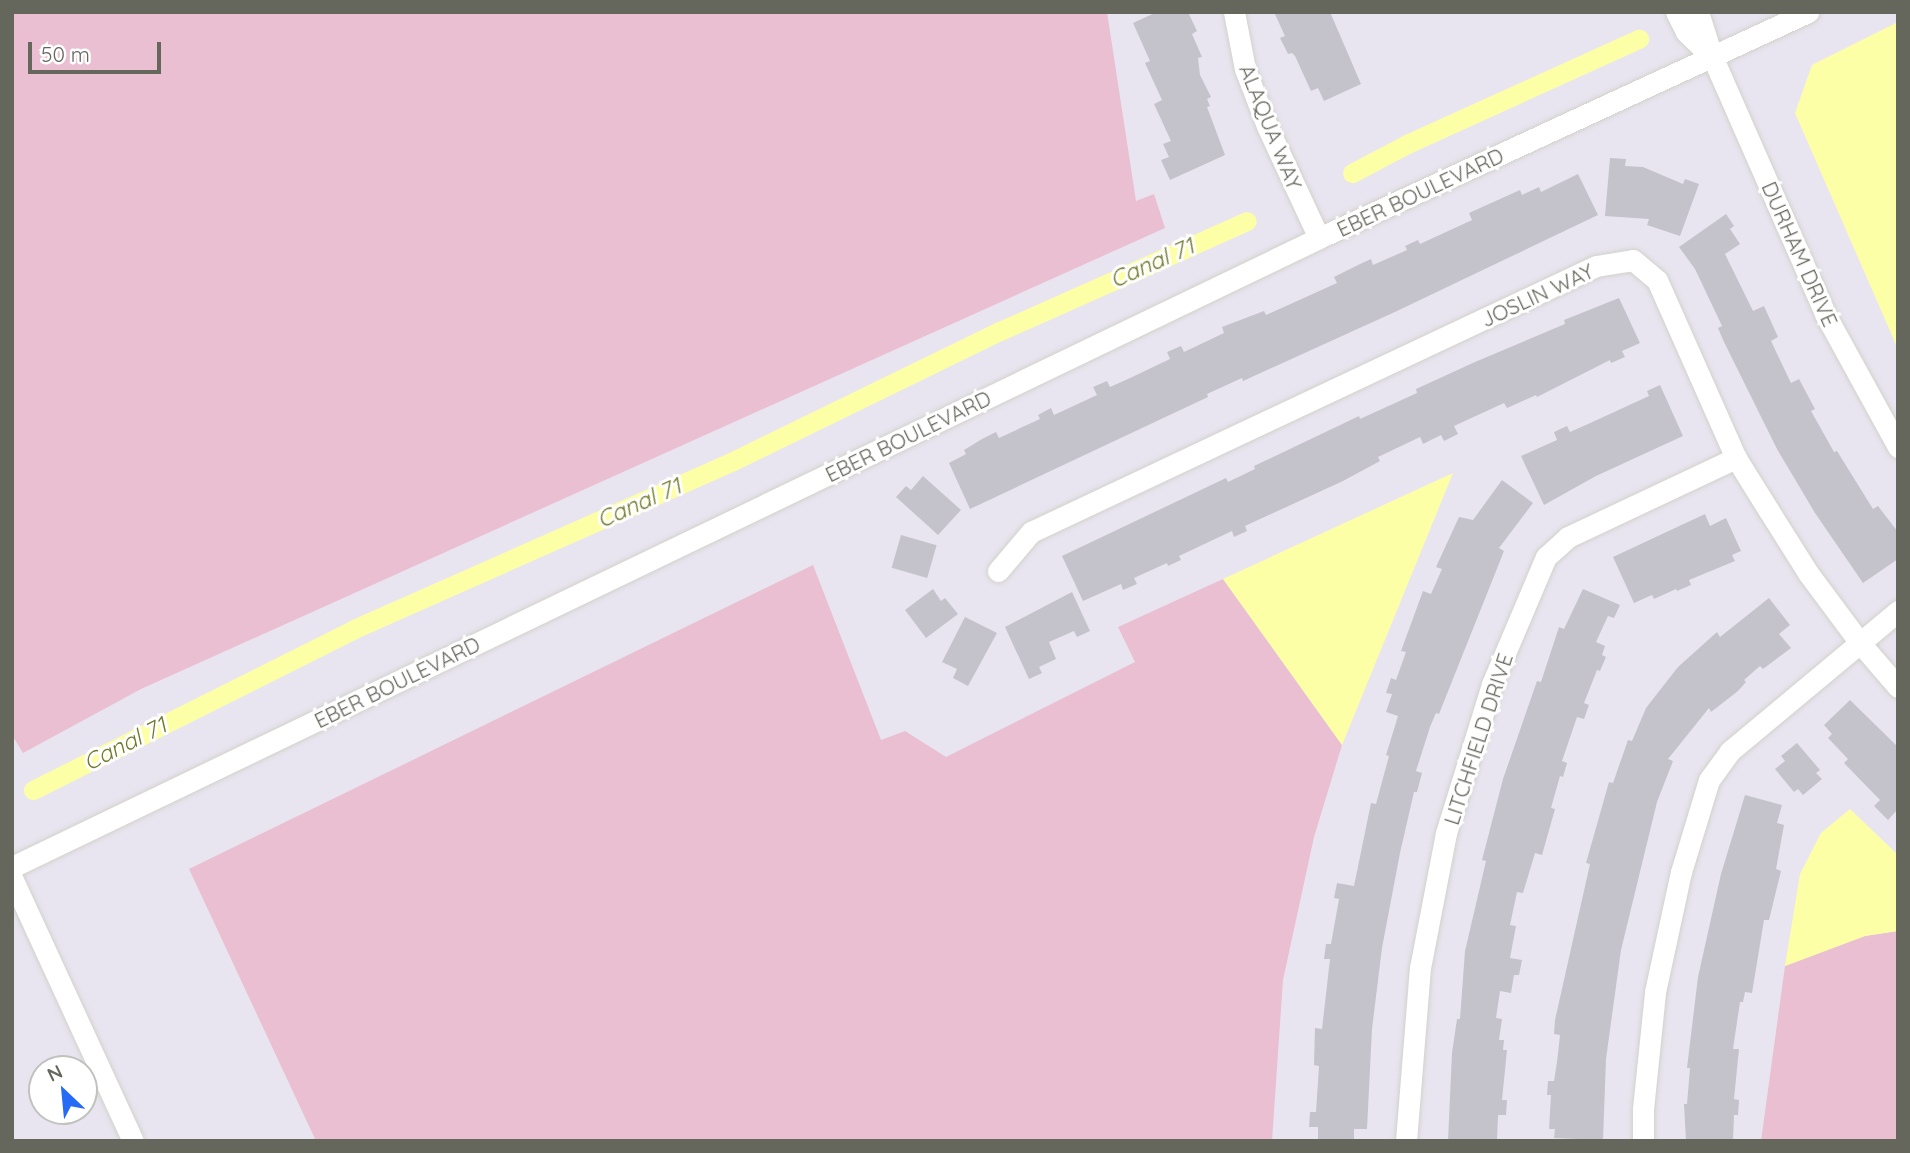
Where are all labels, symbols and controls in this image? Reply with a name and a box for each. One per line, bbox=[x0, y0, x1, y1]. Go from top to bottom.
scale bar bbox=[32, 28, 164, 72]
text: 50 m bbox=[41, 41, 90, 67]
street label: ALAQUA WAY bbox=[1234, 61, 1308, 193]
street label: EBER BOULEVARD bbox=[1333, 142, 1507, 242]
street label: DURHAM DRIVE bbox=[1757, 177, 1843, 331]
water label: Canal 71 bbox=[1106, 232, 1198, 294]
street label: JOSLIN WAY bbox=[1477, 258, 1597, 332]
street label: EBER BOULEVARD bbox=[821, 385, 995, 487]
water label: Canal 71 bbox=[593, 472, 685, 534]
street label: EBER BOULEVARD bbox=[310, 631, 484, 733]
street label: LITCHFIELD DRIVE bbox=[1438, 650, 1518, 828]
water label: Canal 71 bbox=[79, 711, 171, 777]
north arrow bbox=[28, 1055, 98, 1125]
text: N bbox=[43, 1059, 66, 1087]

